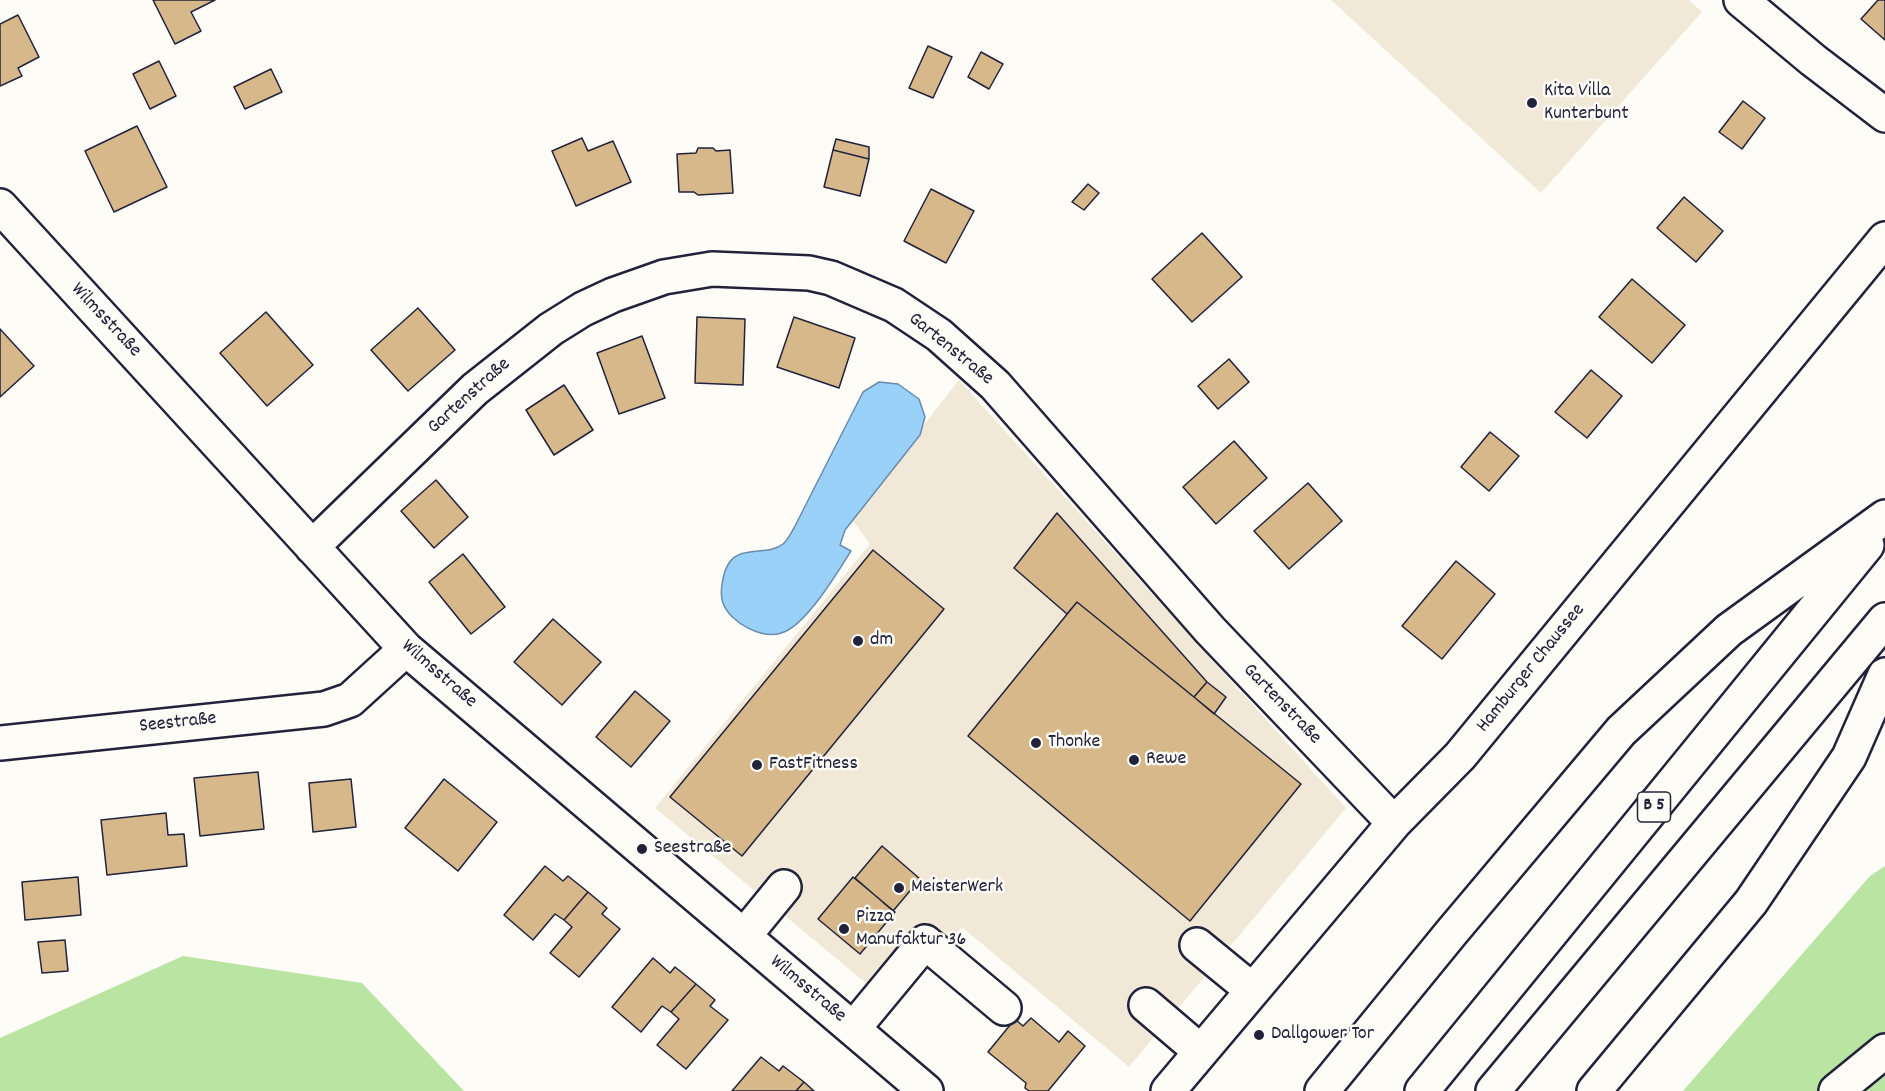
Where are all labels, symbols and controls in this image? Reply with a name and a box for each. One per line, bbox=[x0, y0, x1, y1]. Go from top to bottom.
place label: Kita Villa Kunterbunt bbox=[1544, 80, 1629, 127]
marker: Kita Villa Kunterbunt bbox=[1525, 96, 1539, 110]
street label: Wilmsstraße bbox=[65, 279, 145, 363]
street label: Gartenstraße bbox=[902, 308, 998, 392]
street label: Gartenstraße bbox=[424, 354, 516, 440]
street label: Hamburger Chaussee bbox=[1473, 600, 1591, 738]
place label: dm bbox=[870, 629, 893, 653]
marker: dm bbox=[851, 634, 865, 648]
street label: Wilmsstraße bbox=[395, 635, 481, 715]
street label: Gartenstraße bbox=[1237, 660, 1325, 750]
street label: Seestraße bbox=[138, 708, 218, 740]
place label: Thonke bbox=[1048, 731, 1100, 755]
marker: Thonke bbox=[1029, 736, 1043, 750]
place label: Rewe bbox=[1146, 748, 1186, 772]
place label: FastFitness bbox=[769, 753, 858, 777]
marker: Rewe bbox=[1127, 753, 1141, 767]
marker: FastFitness bbox=[750, 758, 764, 772]
road number: B 5 bbox=[1638, 792, 1670, 822]
place label: Seestraße bbox=[654, 837, 731, 861]
marker: Seestraße bbox=[635, 842, 649, 856]
place label: MeisterWerk bbox=[911, 876, 1003, 900]
marker: MeisterWerk bbox=[892, 881, 906, 895]
place label: Pizza Manufaktur 36 bbox=[856, 906, 966, 953]
marker: Pizza Manufaktur 36 bbox=[837, 922, 851, 936]
street label: Wilmsstraße bbox=[764, 951, 850, 1029]
place label: Dallgower Tor bbox=[1271, 1023, 1374, 1047]
marker: Dallgower Tor bbox=[1252, 1028, 1266, 1042]

